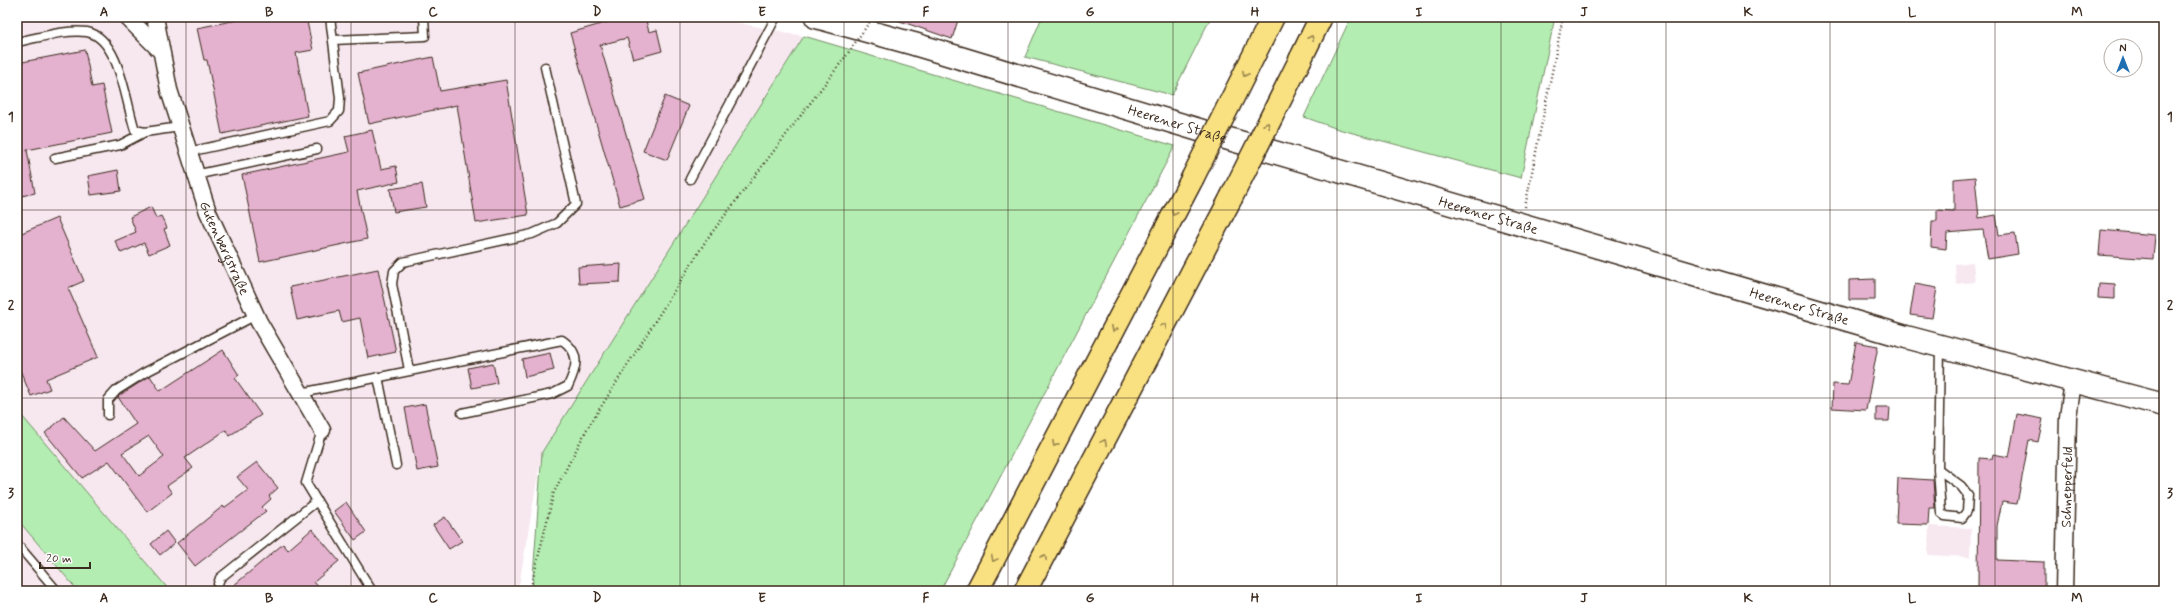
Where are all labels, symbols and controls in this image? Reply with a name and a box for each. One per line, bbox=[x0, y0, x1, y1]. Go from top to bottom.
text: A bbox=[100, 4, 108, 21]
text: B bbox=[265, 4, 274, 21]
text: C bbox=[428, 4, 438, 21]
text: D bbox=[593, 4, 602, 21]
text: E bbox=[758, 4, 766, 21]
text: F bbox=[923, 4, 930, 21]
text: G bbox=[1086, 4, 1095, 21]
text: H bbox=[1251, 4, 1260, 21]
text: I bbox=[1416, 4, 1423, 21]
text: J bbox=[1580, 4, 1588, 21]
text: K bbox=[1743, 4, 1753, 21]
text: L bbox=[1908, 4, 1917, 21]
text: M bbox=[2071, 4, 2083, 21]
one-way arrow bbox=[1306, 34, 1314, 42]
north arrow bbox=[2103, 38, 2143, 78]
text: N bbox=[2119, 42, 2127, 56]
one-way arrow bbox=[1242, 70, 1250, 77]
street label: Heerener Straße bbox=[1126, 101, 1229, 148]
text: 1 bbox=[8, 109, 14, 126]
text: 1 bbox=[2167, 109, 2173, 126]
one-way arrow bbox=[1263, 122, 1270, 130]
street label: Heerener Straße bbox=[1436, 193, 1540, 239]
street label: Gutenbergstraße bbox=[195, 199, 253, 298]
one-way arrow bbox=[1171, 209, 1179, 217]
street label: Heerener Straße bbox=[1747, 284, 1851, 330]
text: 2 bbox=[8, 297, 15, 314]
text: 2 bbox=[2167, 297, 2174, 314]
one-way arrow bbox=[1159, 323, 1167, 331]
one-way arrow bbox=[1112, 325, 1119, 332]
one-way arrow bbox=[1099, 438, 1107, 446]
one-way arrow bbox=[1052, 440, 1059, 448]
street label: Schnepperfeld bbox=[2057, 446, 2077, 528]
text: 3 bbox=[8, 485, 14, 502]
text: 3 bbox=[2167, 485, 2173, 502]
scale bar bbox=[40, 544, 90, 570]
text: 20 m bbox=[46, 551, 72, 567]
one-way arrow bbox=[1039, 554, 1046, 561]
one-way arrow bbox=[991, 555, 999, 563]
text: A bbox=[100, 590, 108, 607]
text: B bbox=[265, 590, 274, 607]
text: C bbox=[428, 590, 438, 607]
text: D bbox=[593, 590, 602, 607]
text: E bbox=[758, 590, 766, 607]
text: F bbox=[923, 590, 930, 607]
text: G bbox=[1086, 590, 1095, 607]
text: H bbox=[1251, 590, 1260, 607]
text: I bbox=[1416, 590, 1423, 607]
text: J bbox=[1580, 590, 1588, 607]
text: K bbox=[1743, 590, 1753, 607]
text: L bbox=[1908, 590, 1917, 607]
text: M bbox=[2071, 590, 2083, 607]

